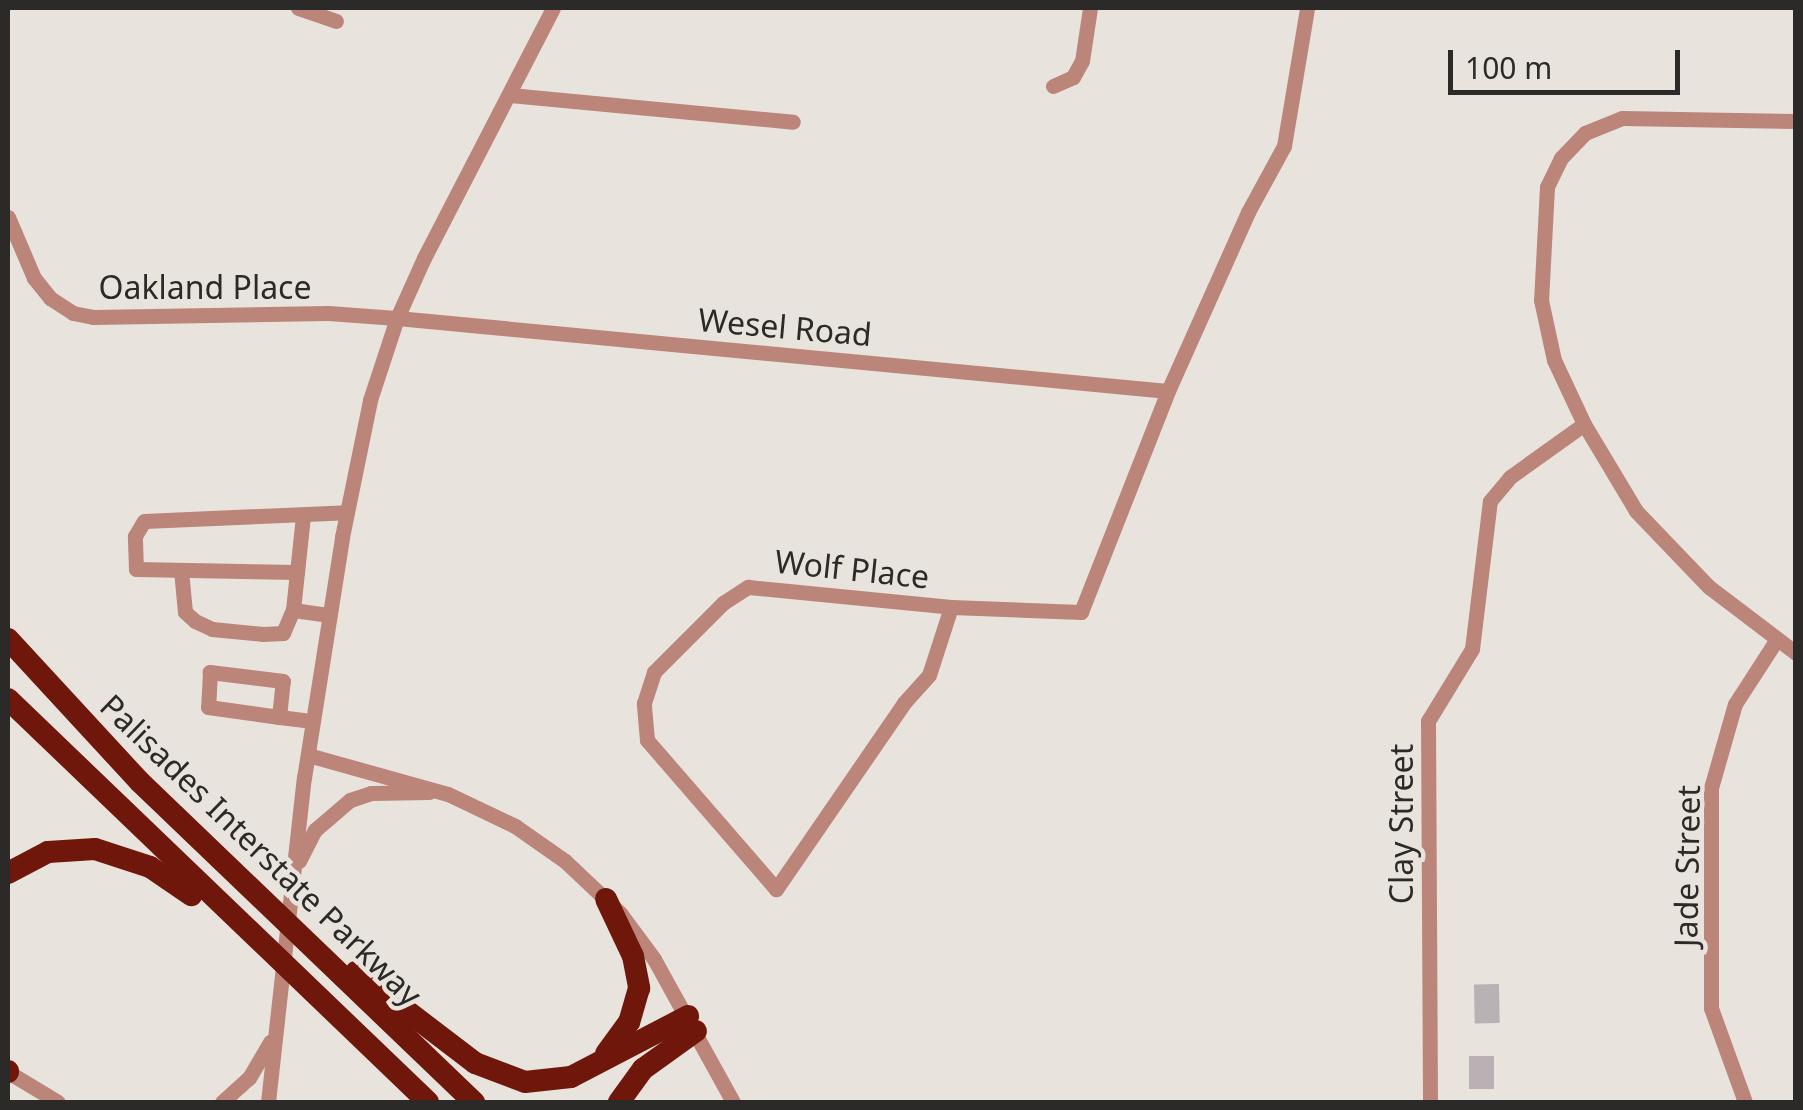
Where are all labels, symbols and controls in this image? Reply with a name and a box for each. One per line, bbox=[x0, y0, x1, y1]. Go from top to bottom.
scale bar bbox=[1453, 30, 1686, 92]
text: 100 m bbox=[1465, 47, 1552, 88]
street label: Oakland Place bbox=[99, 268, 311, 306]
street label: Wesel Road bbox=[697, 300, 873, 354]
street label: Wolf Place bbox=[773, 542, 931, 596]
street label: Palisades Interstate Parkway bbox=[92, 686, 430, 1014]
street label: Clay Street bbox=[1382, 744, 1420, 904]
street label: Jade Street bbox=[1666, 785, 1708, 947]

